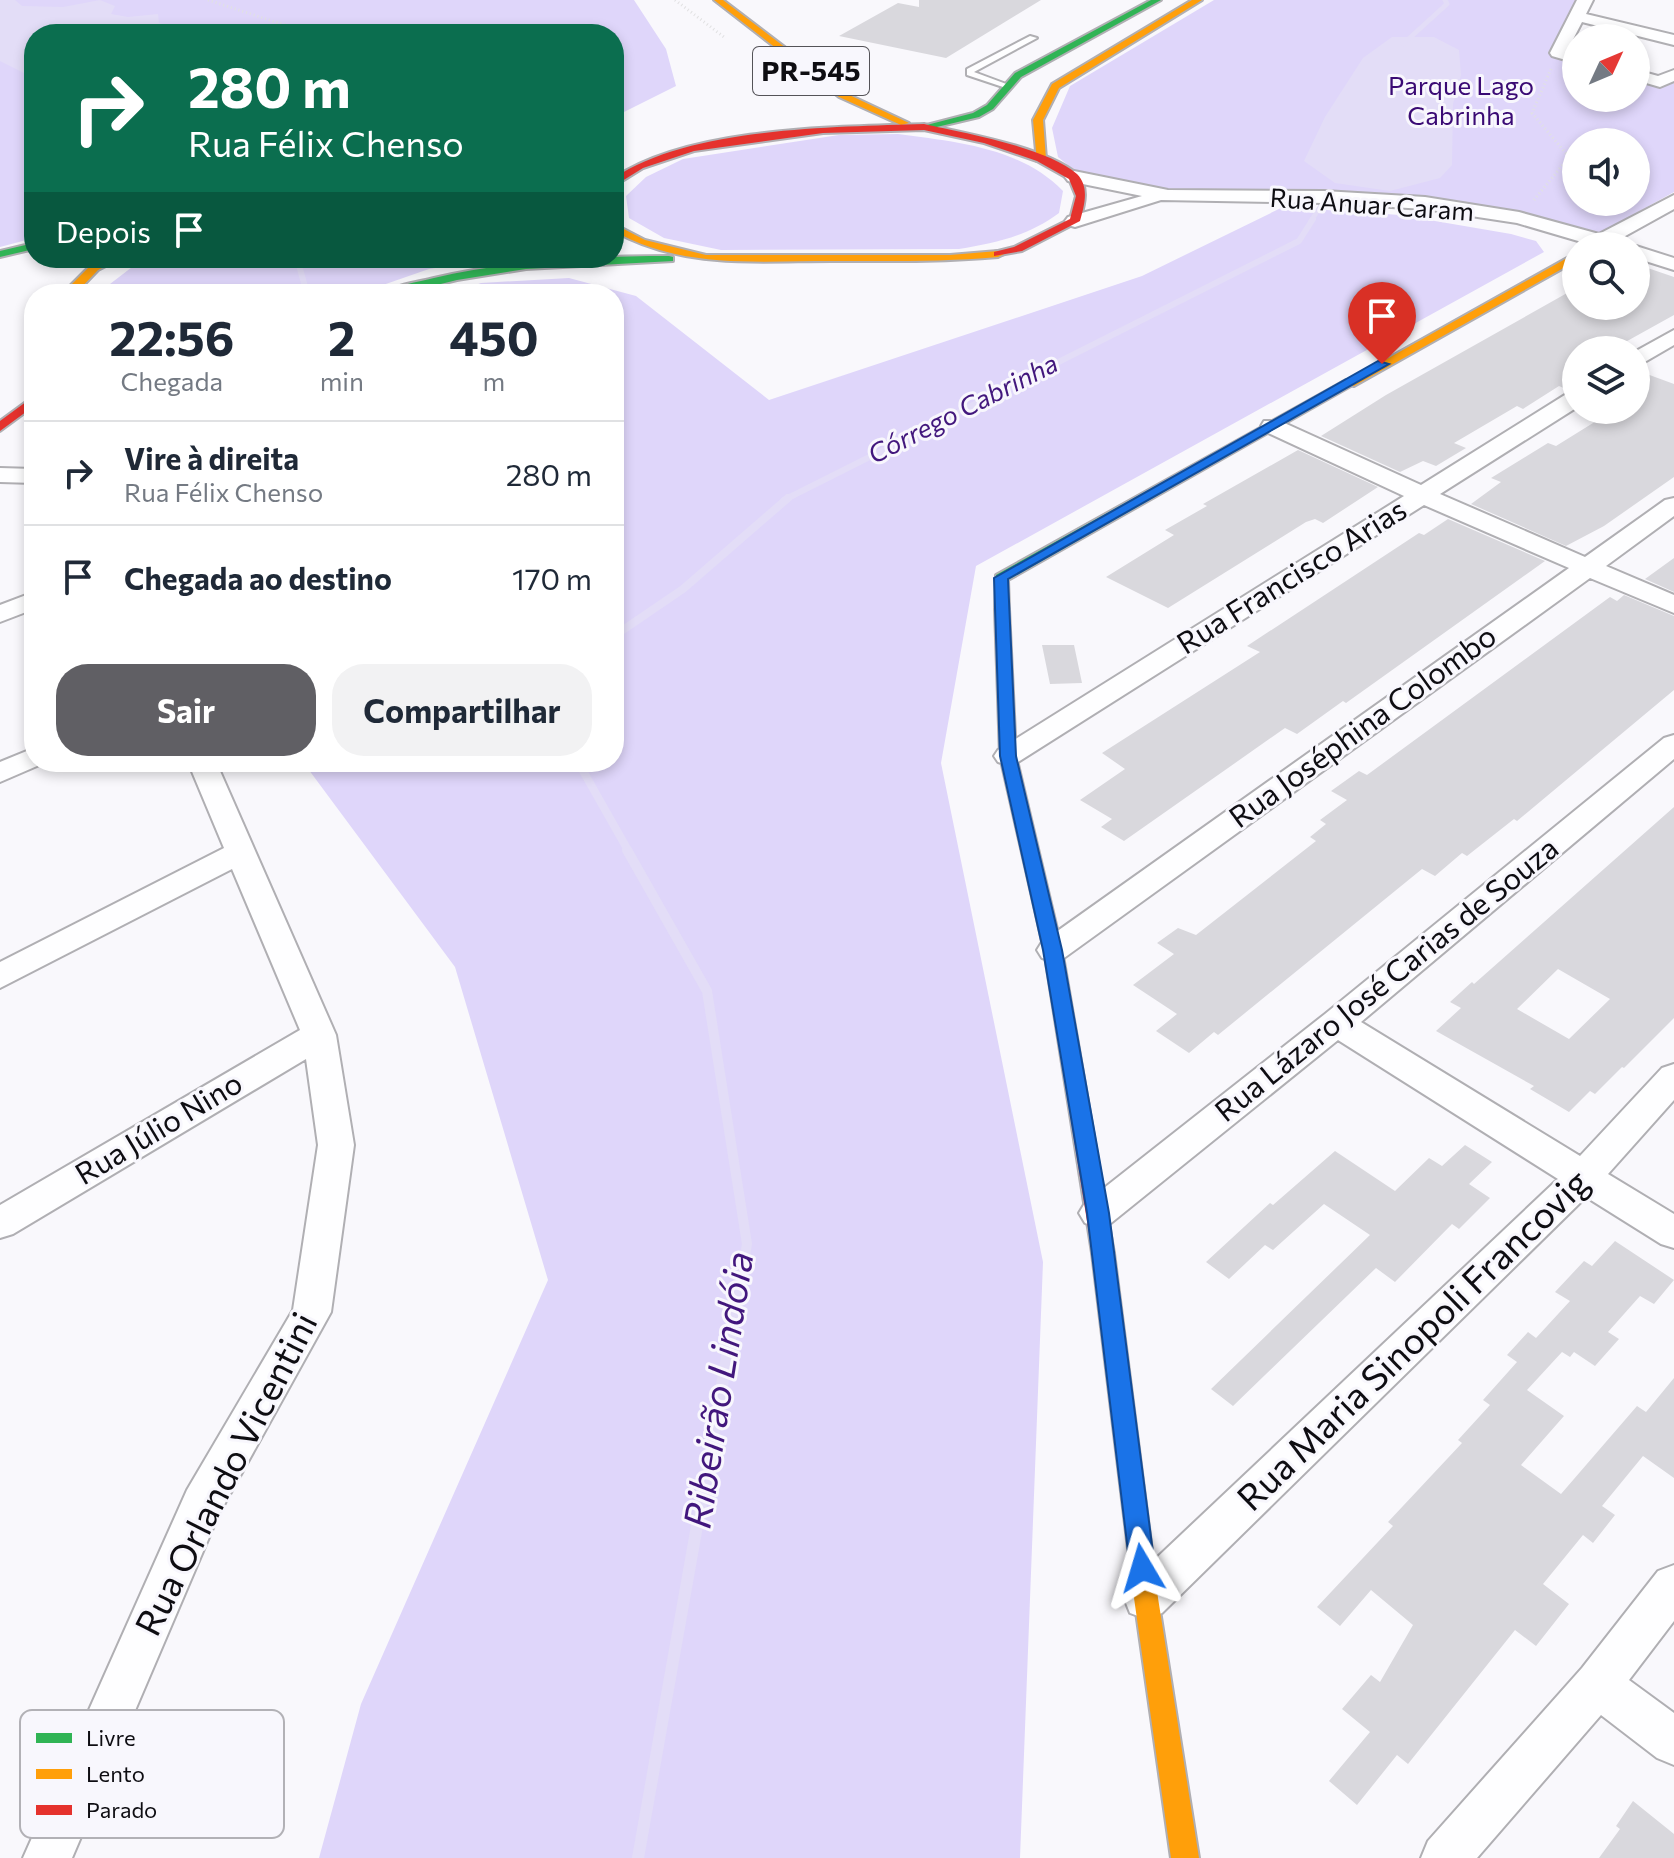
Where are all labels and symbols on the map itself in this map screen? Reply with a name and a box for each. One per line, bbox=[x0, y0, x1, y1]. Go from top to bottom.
north arrow bbox=[1562, 24, 1650, 112]
road number: PR-545 bbox=[753, 47, 869, 95]
park label: Parque Lago Cabrinha bbox=[1388, 69, 1534, 130]
street label: Rua Anuar Caram bbox=[1269, 181, 1475, 226]
pin bbox=[1348, 282, 1416, 364]
water label: Córrego Cabrinha bbox=[862, 346, 1062, 469]
street label: Rua Francisco Arias bbox=[1169, 489, 1412, 660]
street label: Rua Joséphina Colombo bbox=[1221, 616, 1502, 834]
street label: Rua Lázaro José Carias de Souza bbox=[1206, 828, 1565, 1128]
street label: Rua Júlio Nino bbox=[68, 1063, 248, 1191]
street label: Rua Maria Sinopoli Francovig bbox=[1227, 1159, 1597, 1518]
water label: Ribeirão Lindóia bbox=[671, 1248, 762, 1531]
street label: Rua Orlando Vicentini bbox=[124, 1304, 325, 1642]
position arrow bbox=[1100, 1526, 1184, 1610]
legend bbox=[20, 1710, 284, 1838]
text: Livre bbox=[86, 1724, 136, 1751]
text: Lento bbox=[86, 1760, 145, 1787]
text: Parado bbox=[86, 1796, 157, 1823]

